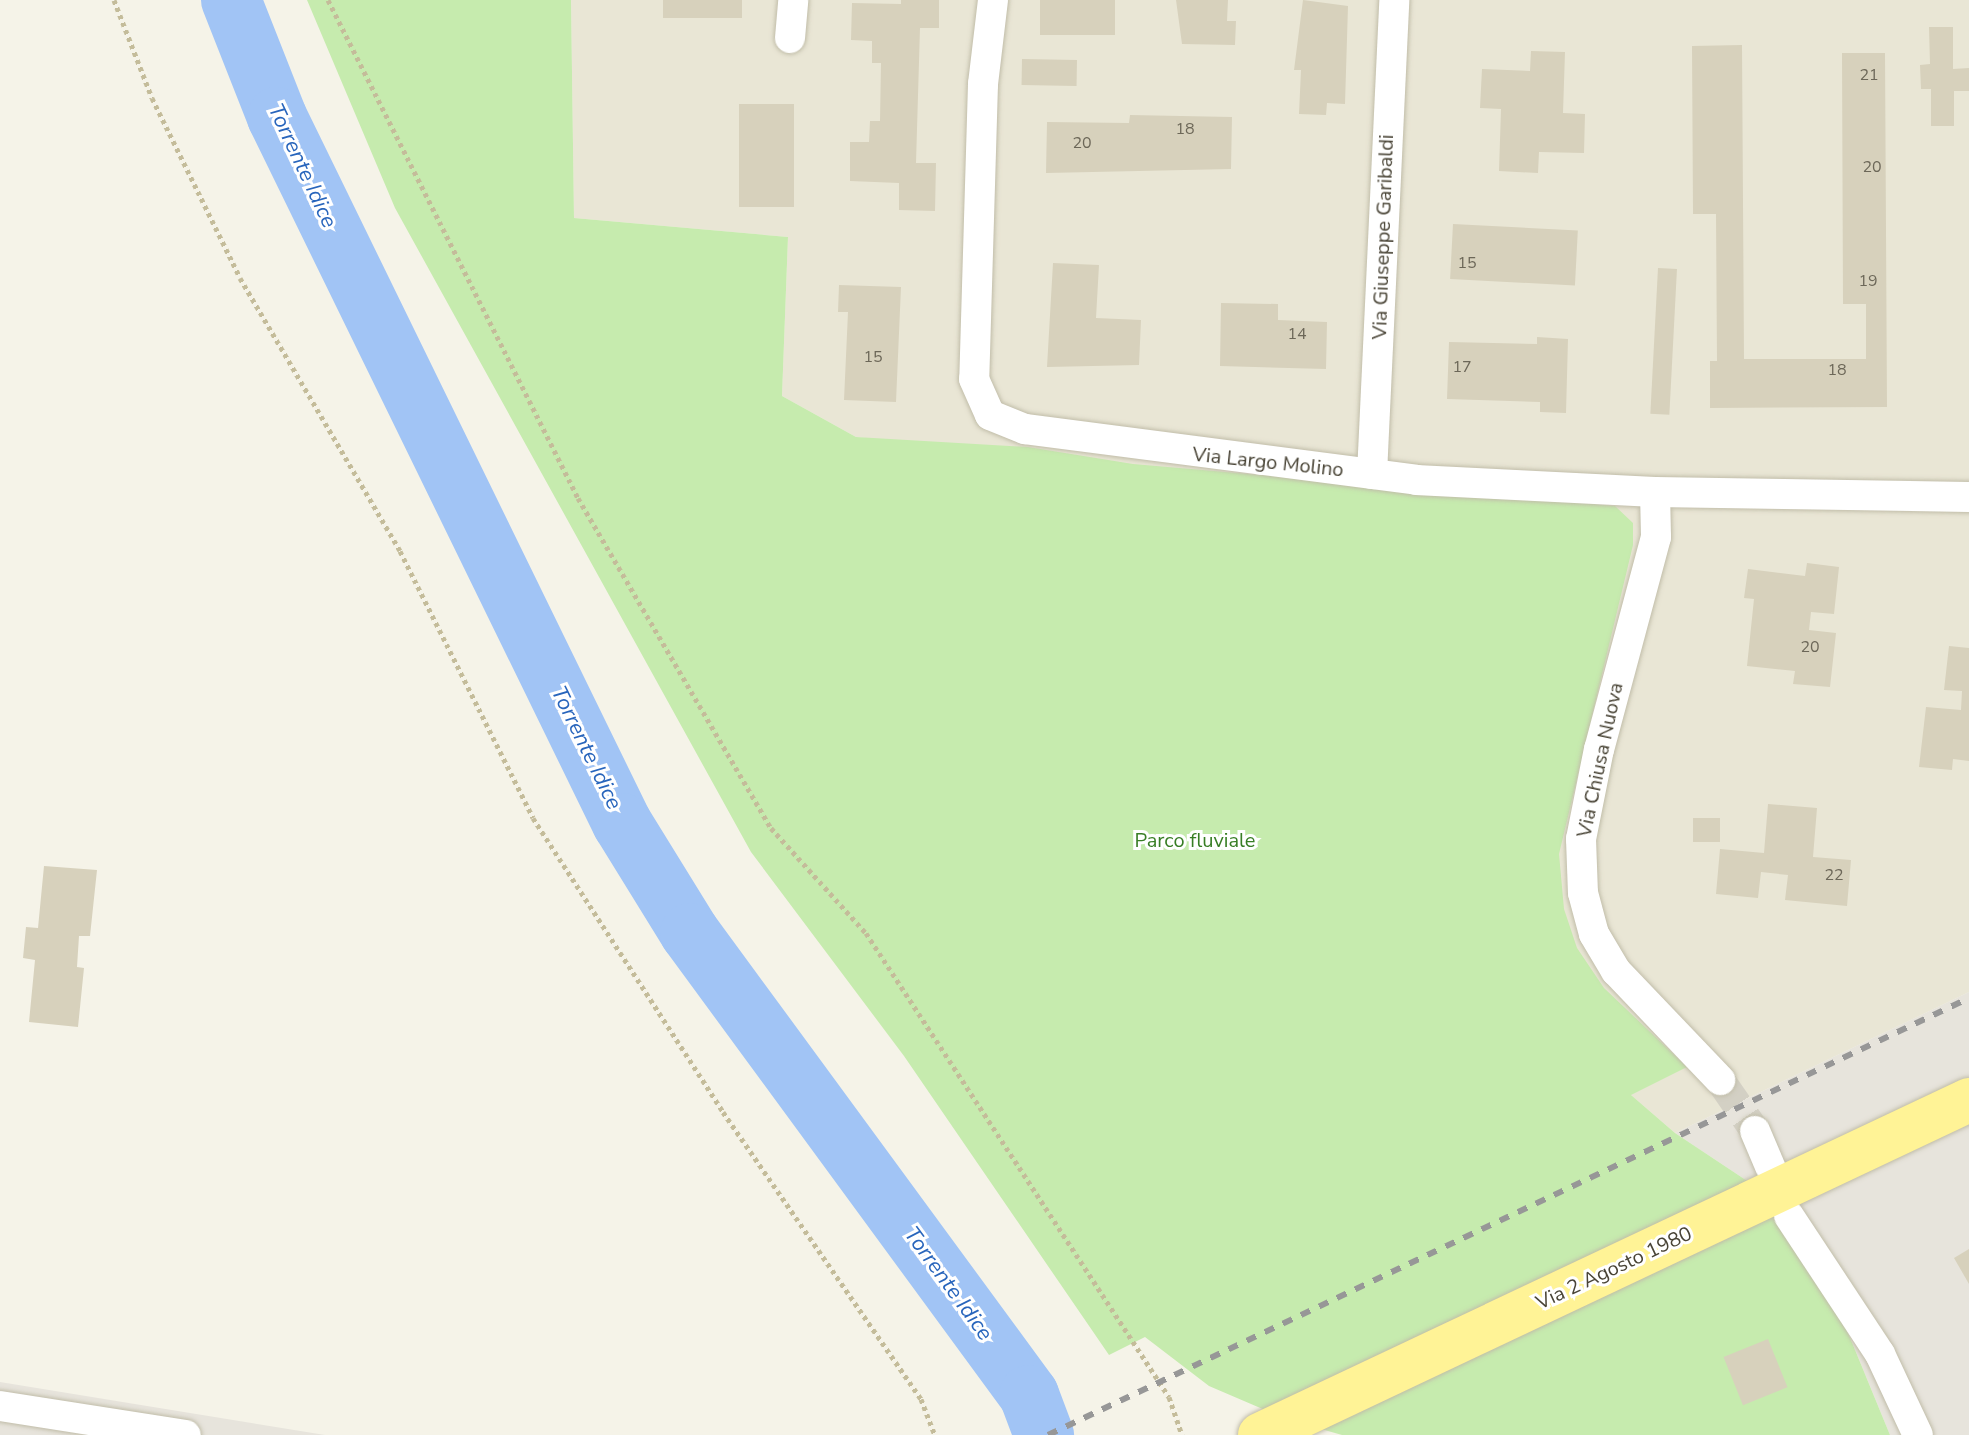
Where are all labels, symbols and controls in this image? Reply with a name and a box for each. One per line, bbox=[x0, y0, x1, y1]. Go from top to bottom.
house number: 21 bbox=[1859, 65, 1879, 85]
water label: Torrente Idice bbox=[262, 100, 342, 232]
house number: 18 bbox=[1175, 119, 1195, 139]
house number: 20 bbox=[1072, 133, 1092, 153]
street label: Via Giuseppe Garibaldi bbox=[1367, 134, 1399, 340]
house number: 20 bbox=[1862, 157, 1882, 177]
house number: 15 bbox=[1457, 253, 1477, 273]
house number: 19 bbox=[1858, 271, 1878, 291]
house number: 14 bbox=[1287, 324, 1307, 344]
house number: 15 bbox=[863, 347, 883, 367]
house number: 17 bbox=[1452, 357, 1472, 377]
house number: 18 bbox=[1827, 360, 1847, 380]
street label: Via Largo Molino bbox=[1191, 442, 1345, 482]
house number: 20 bbox=[1800, 637, 1820, 657]
street label: Via Chiusa Nuova bbox=[1572, 680, 1628, 840]
water label: Torrente Idice bbox=[545, 682, 627, 814]
park label: Parco fluviale bbox=[1135, 828, 1255, 852]
house number: 22 bbox=[1824, 865, 1844, 885]
street label: Via 2 Agosto 1980 bbox=[1532, 1221, 1696, 1315]
water label: Torrente Idice bbox=[898, 1222, 998, 1346]

